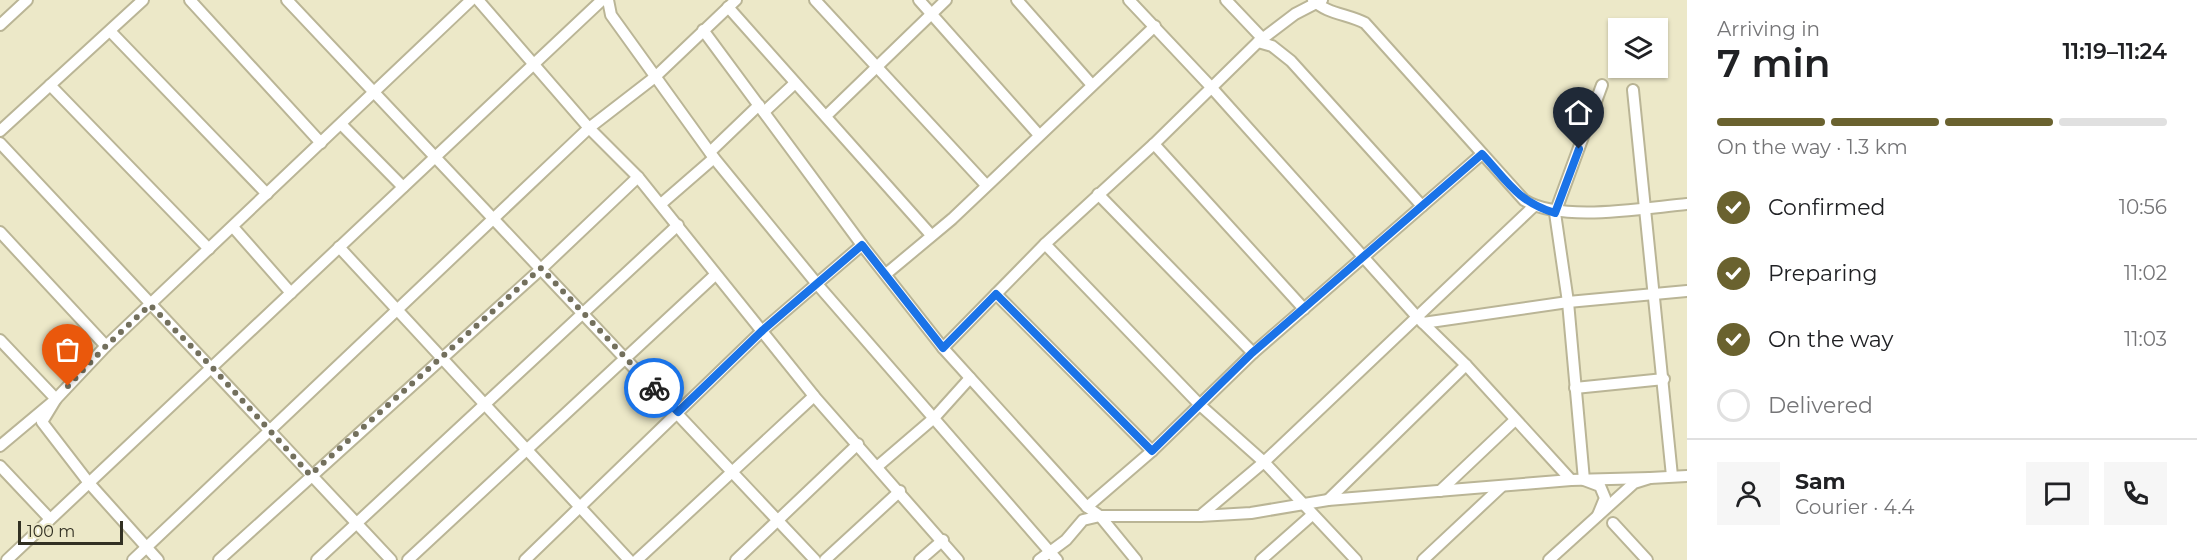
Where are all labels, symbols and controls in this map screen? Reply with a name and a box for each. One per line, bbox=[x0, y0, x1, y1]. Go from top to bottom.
text: Arriving in bbox=[1717, 17, 1820, 41]
map controls bbox=[1608, 18, 1668, 78]
button: layers bbox=[1608, 18, 1668, 78]
text: 11:19–11:24 bbox=[2062, 38, 2167, 65]
text: 7 min bbox=[1717, 39, 1831, 87]
pin bbox=[1553, 87, 1604, 149]
icon: home bbox=[1562, 96, 1595, 129]
text: On the way · 1.3 km bbox=[1717, 135, 1908, 159]
icon: check bbox=[1717, 191, 1750, 224]
text: Confirmed bbox=[1768, 194, 1885, 221]
text: 10:56 bbox=[2119, 195, 2167, 219]
icon: check bbox=[1717, 257, 1750, 290]
text: Preparing bbox=[1768, 260, 1877, 287]
text: 11:02 bbox=[2124, 261, 2167, 285]
icon: check bbox=[1717, 323, 1750, 356]
pin bbox=[42, 324, 93, 386]
text: On the way bbox=[1768, 326, 1893, 353]
text: 11:03 bbox=[2124, 327, 2167, 351]
icon: bag bbox=[51, 333, 84, 366]
courier bbox=[624, 358, 684, 418]
icon: bike bbox=[638, 372, 671, 405]
text: Delivered bbox=[1768, 392, 1873, 419]
button: person bbox=[1717, 462, 1780, 525]
button: chat bbox=[2026, 462, 2089, 525]
button: phone bbox=[2104, 462, 2167, 525]
text: Sam bbox=[1795, 468, 1846, 495]
text: Courier · 4.4 bbox=[1795, 495, 1914, 519]
scale bar bbox=[18, 518, 123, 546]
text: 100 m bbox=[27, 522, 75, 541]

